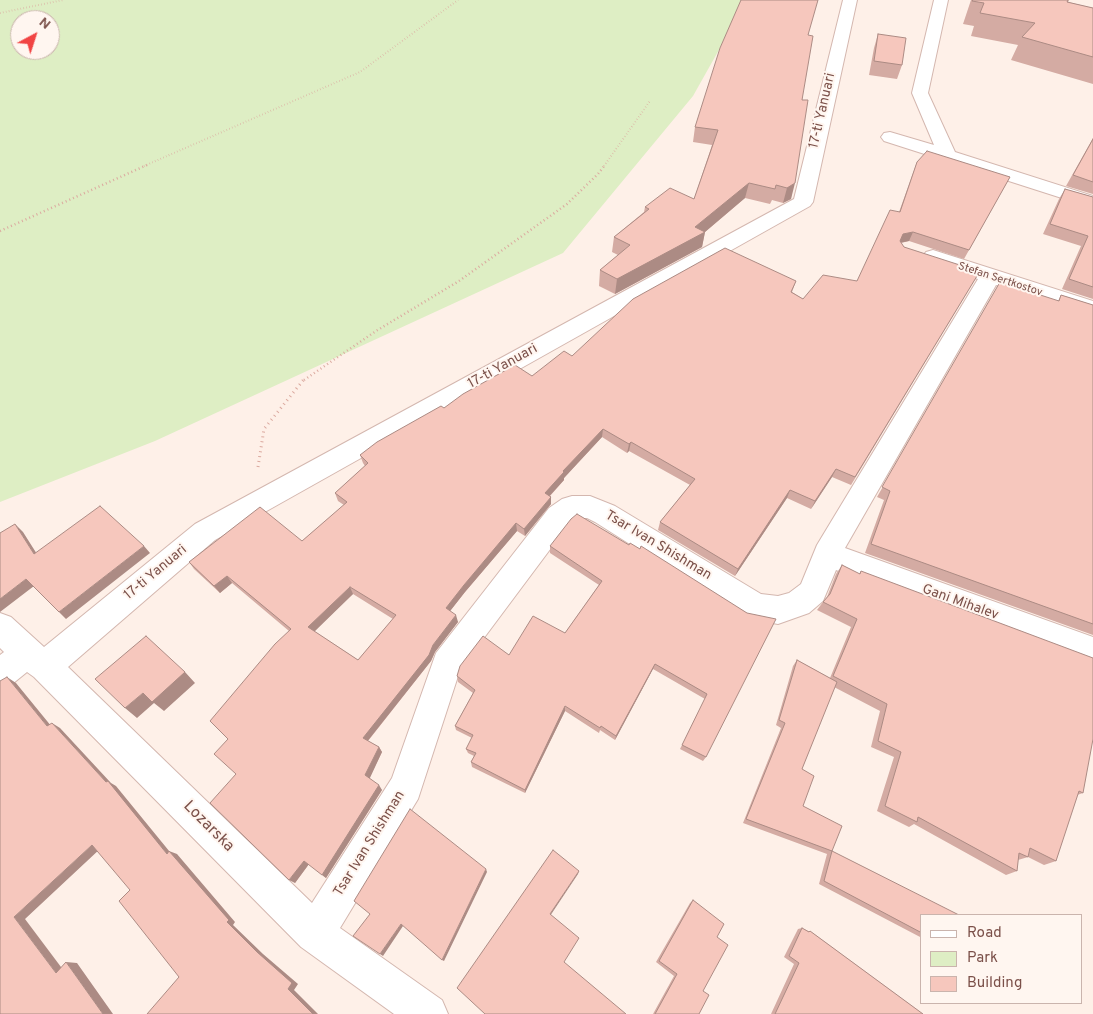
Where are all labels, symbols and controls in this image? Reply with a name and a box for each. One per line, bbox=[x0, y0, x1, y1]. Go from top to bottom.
north arrow bbox=[10, 10, 60, 60]
text: N bbox=[35, 14, 54, 34]
street label: 17-ti Yanuari bbox=[806, 72, 840, 150]
street label: Stefan Sertkostov bbox=[956, 260, 1044, 300]
street label: 17-ti Yanuari bbox=[465, 341, 541, 393]
street label: Tsar Ivan Shishman bbox=[602, 508, 714, 584]
street label: 17-ti Yanuari bbox=[121, 542, 191, 604]
street label: Gani Mihalev bbox=[919, 581, 1001, 625]
street label: Tsar Ivan Shishman bbox=[331, 788, 409, 900]
street label: Lozarska bbox=[178, 797, 238, 857]
legend bbox=[920, 914, 1083, 1004]
text: Road bbox=[967, 924, 1002, 943]
text: Park bbox=[967, 949, 998, 968]
text: Building bbox=[967, 974, 1022, 993]

